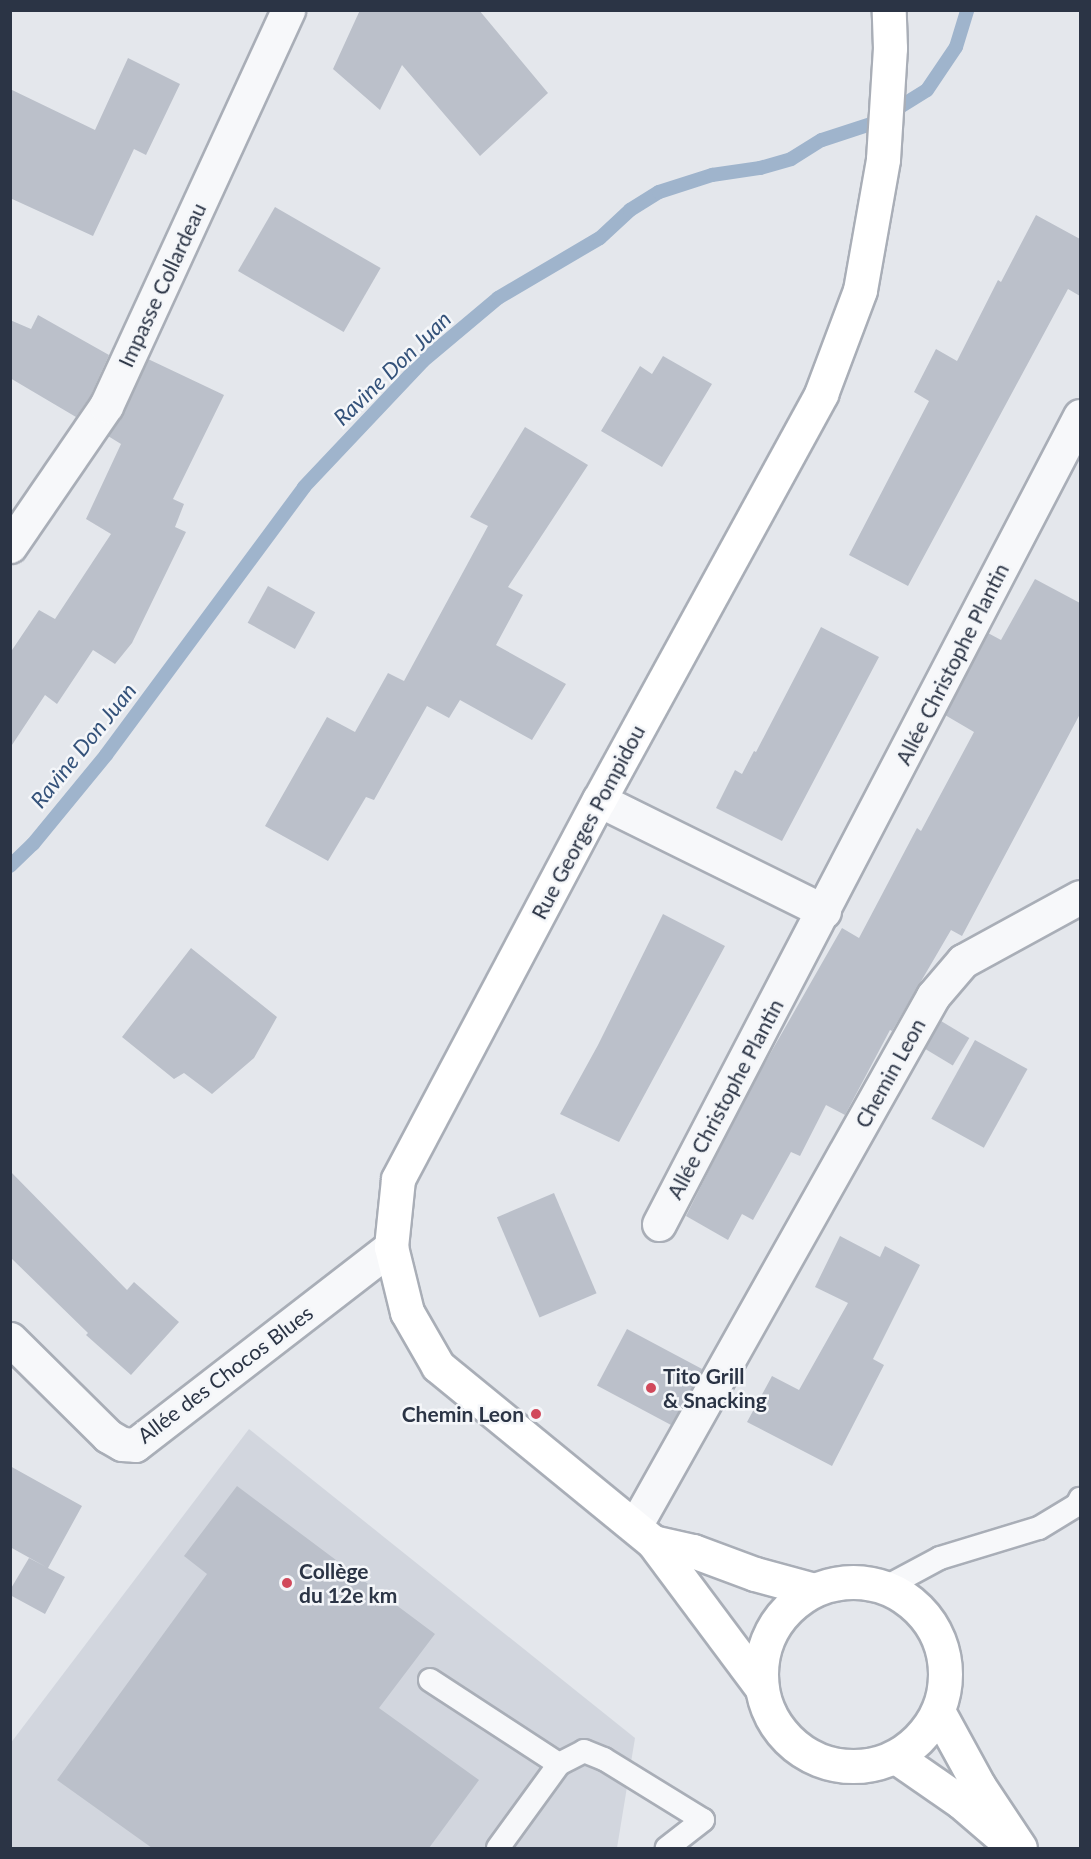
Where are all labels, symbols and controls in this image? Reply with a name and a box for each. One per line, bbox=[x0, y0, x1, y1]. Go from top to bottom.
street label: Impasse Collardeau bbox=[113, 199, 211, 371]
water label: Ravine Don Juan bbox=[328, 305, 456, 431]
street label: Allée Christophe Plantin bbox=[890, 559, 1014, 769]
water label: Ravine Don Juan bbox=[24, 677, 142, 813]
street label: Rue Georges Pompidou bbox=[526, 721, 650, 923]
street label: Allée Christophe Plantin bbox=[662, 995, 788, 1203]
street label: Chemin Leon bbox=[850, 1014, 930, 1132]
street label: Allée des Chocos Blues bbox=[132, 1300, 318, 1448]
place label: Tito Grill & Snacking bbox=[663, 1363, 767, 1413]
marker: Tito Grill & Snacking bbox=[644, 1381, 658, 1395]
place label: Chemin Leon bbox=[402, 1401, 524, 1427]
marker: Chemin Leon bbox=[529, 1407, 543, 1421]
place label: Collège du 12e km bbox=[299, 1558, 397, 1608]
marker: Collège du 12e km bbox=[280, 1576, 294, 1590]

